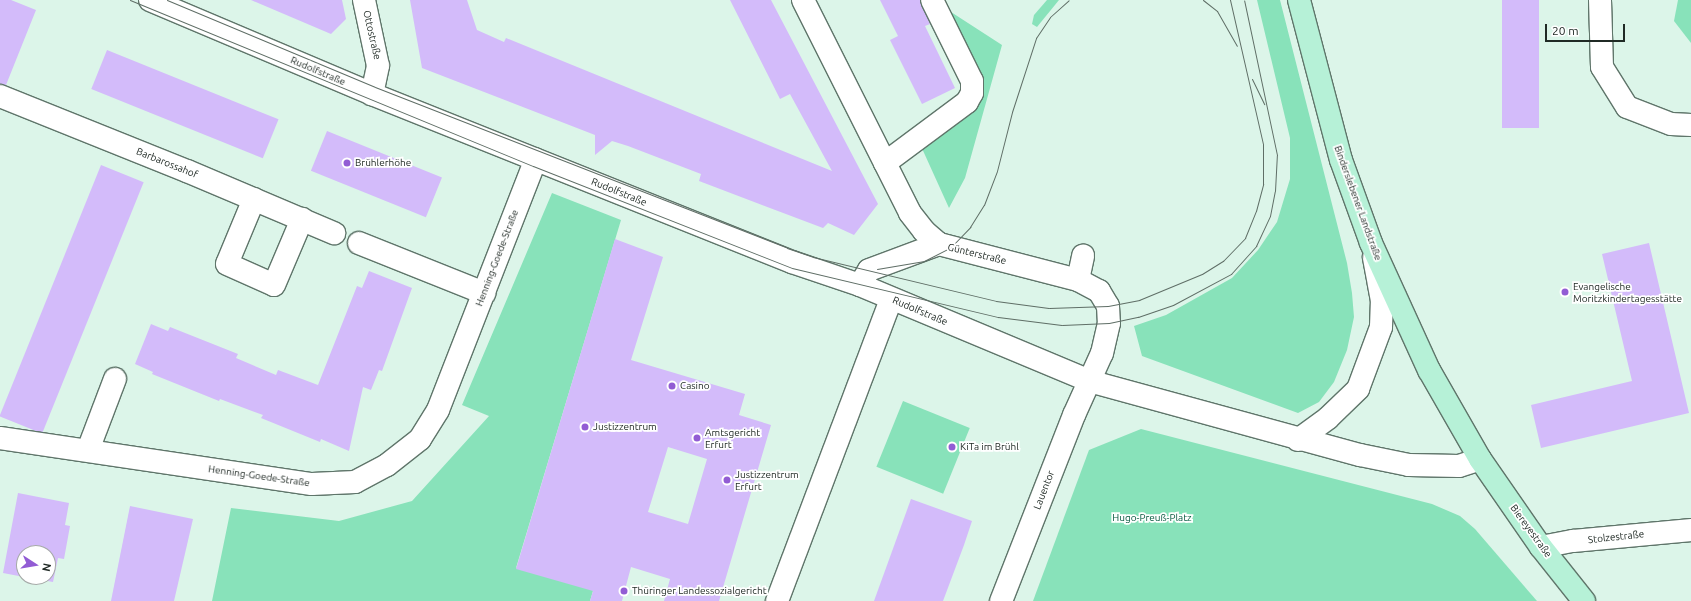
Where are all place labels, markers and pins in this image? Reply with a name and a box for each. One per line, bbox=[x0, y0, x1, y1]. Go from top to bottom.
place label: Brühlerhöhe bbox=[355, 157, 411, 169]
marker: Brühlerhöhe bbox=[342, 158, 352, 168]
place label: Evangelische Moritzkindertagesstätte bbox=[1573, 280, 1682, 304]
marker: Evangelische Moritzkindertagesstätte bbox=[1560, 287, 1570, 297]
place label: Casino bbox=[680, 380, 710, 392]
marker: Casino bbox=[667, 381, 677, 391]
place label: Justizzentrum bbox=[593, 421, 657, 433]
marker: Justizzentrum bbox=[580, 422, 590, 432]
place label: Amtsgericht Erfurt bbox=[705, 426, 760, 450]
marker: Amtsgericht Erfurt bbox=[692, 433, 702, 443]
place label: KiTa im Brühl bbox=[960, 441, 1019, 453]
marker: KiTa im Brühl bbox=[947, 442, 957, 452]
place label: Justizzentrum Erfurt bbox=[735, 468, 799, 492]
marker: Justizzentrum Erfurt bbox=[722, 475, 732, 485]
place label: Thüringer Landessozialgericht bbox=[632, 585, 767, 597]
marker: Thüringer Landessozialgericht bbox=[619, 586, 629, 596]

